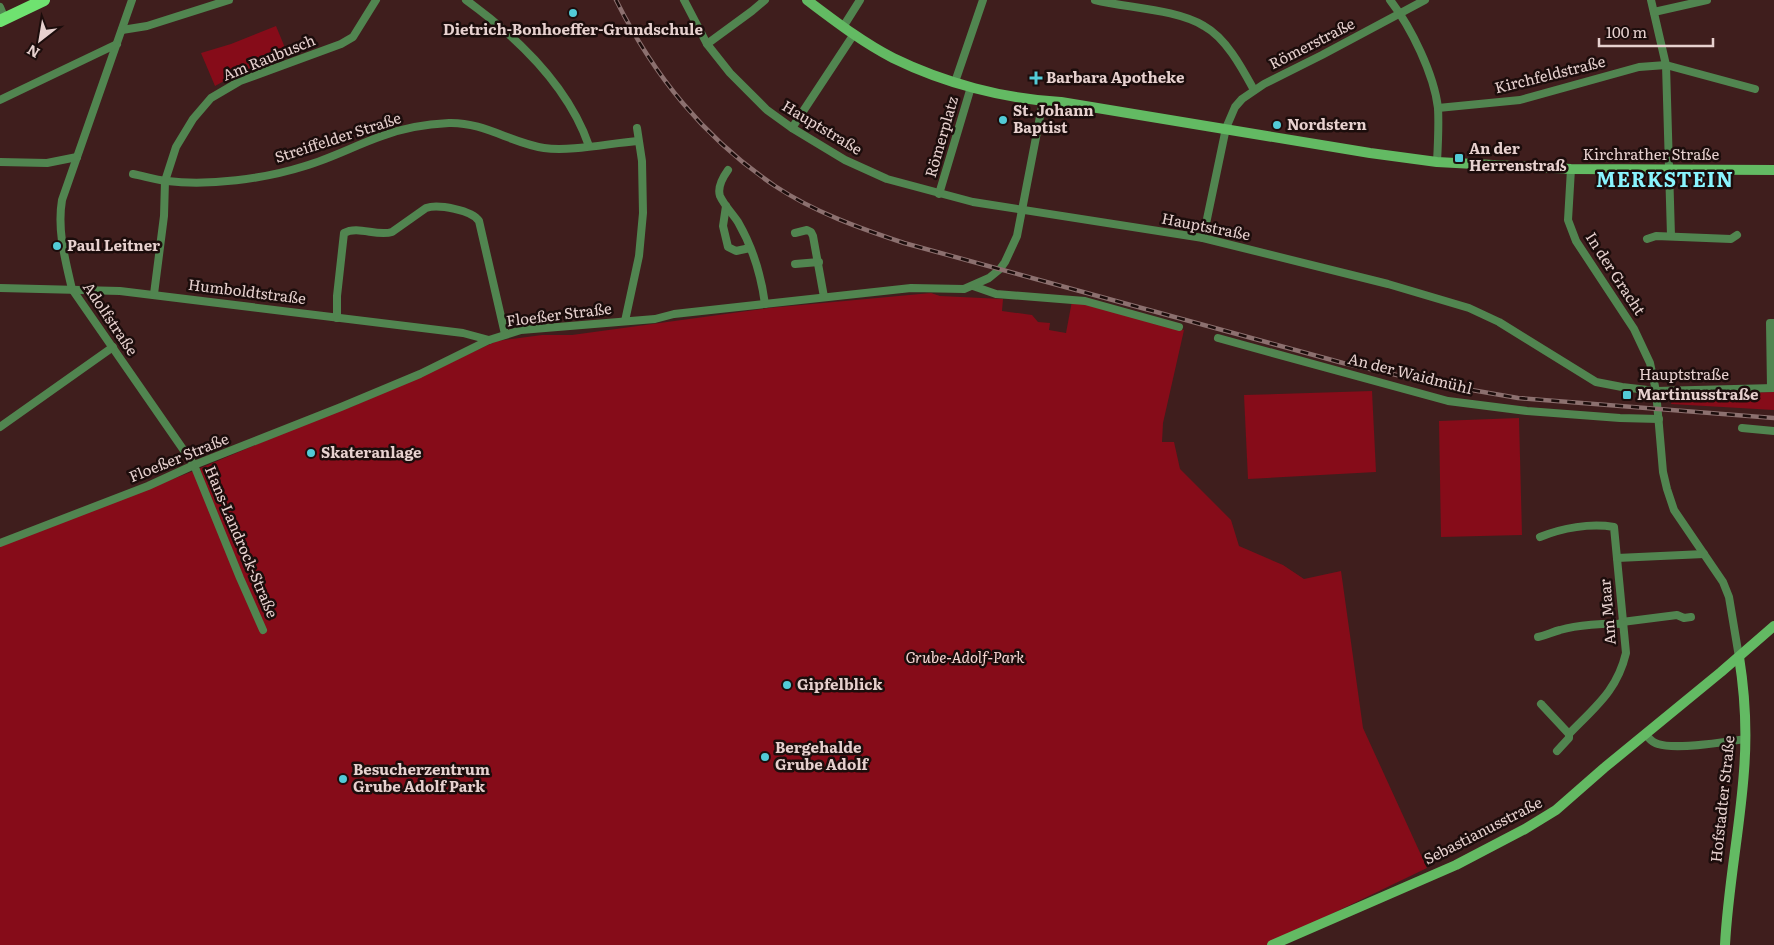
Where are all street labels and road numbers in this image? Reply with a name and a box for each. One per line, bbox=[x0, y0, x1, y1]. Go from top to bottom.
street label: Römerstraße bbox=[1264, 11, 1358, 74]
street label: Am Raubusch bbox=[218, 27, 318, 86]
street label: Kirchfeldstraße bbox=[1492, 49, 1608, 98]
street label: Römerplatz bbox=[918, 93, 963, 180]
street label: Hauptstraße bbox=[778, 94, 867, 160]
street label: Streiffelder Straße bbox=[271, 105, 404, 168]
street label: Kirchrather Straße bbox=[1583, 142, 1719, 165]
street label: Hauptstraße bbox=[1160, 206, 1253, 245]
street label: In der Gracht bbox=[1581, 227, 1652, 319]
street label: Humboldtstraße bbox=[187, 272, 308, 309]
street label: Adolfstraße bbox=[78, 277, 145, 360]
street label: Floeßer Straße bbox=[505, 296, 613, 331]
street label: An der Waidmühl bbox=[1346, 346, 1475, 399]
street label: Hauptstraße bbox=[1639, 362, 1729, 385]
street label: Floeßer Straße bbox=[125, 426, 232, 487]
street label: Hans-Landrock-Straße bbox=[200, 462, 285, 621]
street label: Am Maar bbox=[1592, 578, 1621, 646]
street label: Hofstadter Straße bbox=[1703, 734, 1740, 864]
street label: Sebastianusstraße bbox=[1419, 790, 1546, 869]

